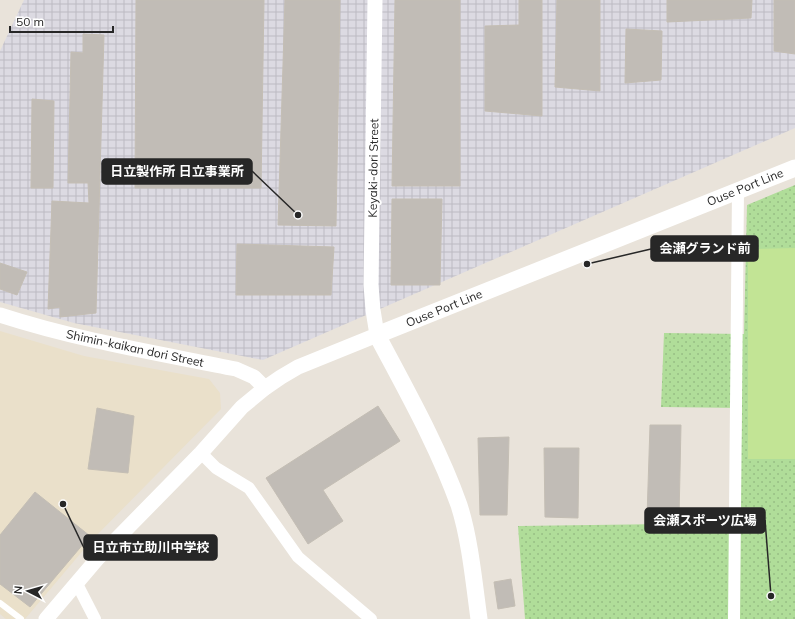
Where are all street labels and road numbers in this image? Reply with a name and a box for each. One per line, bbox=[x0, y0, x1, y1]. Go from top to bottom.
street label: Keyaki-dori Street bbox=[365, 118, 381, 218]
street label: Ouse Port Line bbox=[705, 165, 785, 209]
street label: Ouse Port Line bbox=[404, 286, 484, 330]
street label: Shimin-kaikan dori Street bbox=[65, 326, 205, 370]

